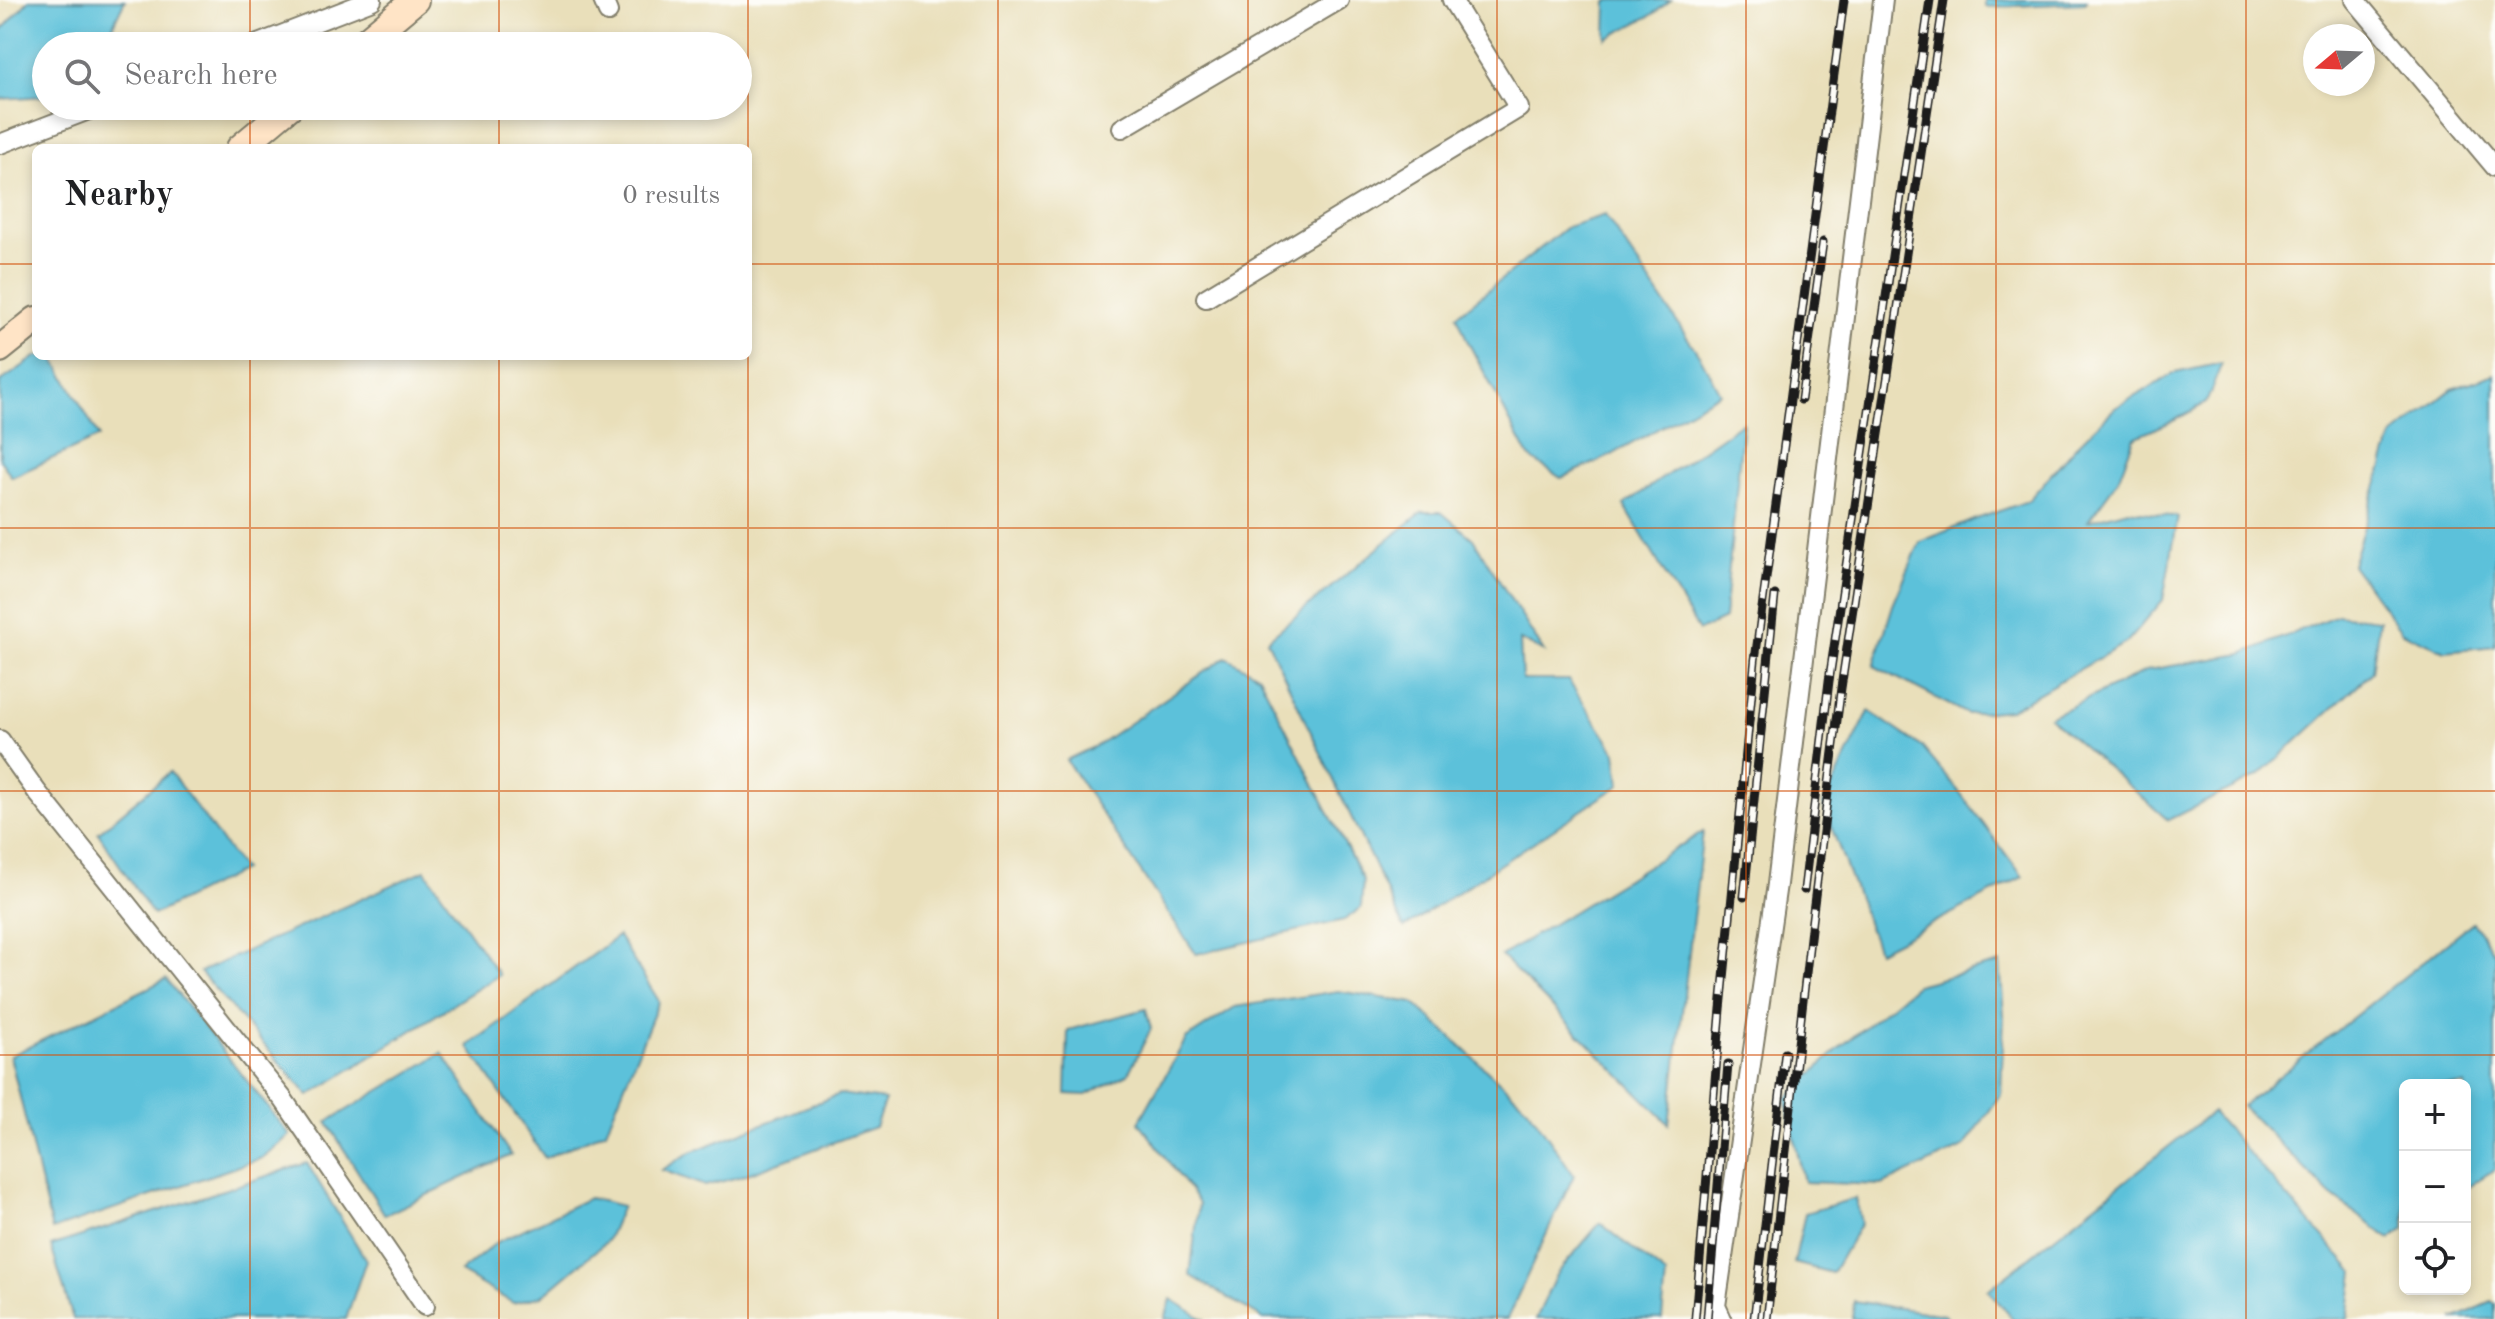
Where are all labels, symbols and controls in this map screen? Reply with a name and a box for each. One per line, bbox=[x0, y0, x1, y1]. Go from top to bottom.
north arrow bbox=[2303, 24, 2375, 96]
search box bbox=[32, 32, 752, 120]
icon: search bbox=[60, 54, 104, 98]
text: Search here bbox=[124, 61, 278, 91]
text: Nearby bbox=[64, 179, 174, 213]
text: 0 results bbox=[622, 183, 720, 209]
map controls bbox=[2399, 1079, 2471, 1295]
button: + bbox=[2399, 1079, 2471, 1151]
button: − bbox=[2399, 1151, 2471, 1223]
button: locate bbox=[2399, 1223, 2471, 1295]

